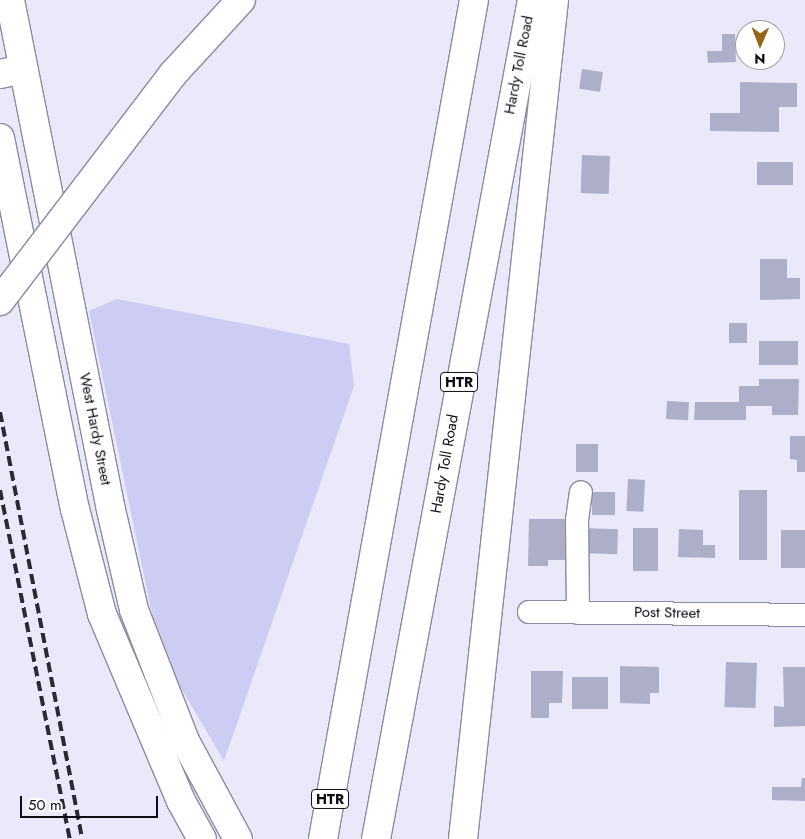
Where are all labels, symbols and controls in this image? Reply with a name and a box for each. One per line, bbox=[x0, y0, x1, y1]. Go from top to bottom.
street label: Hardy Toll Road bbox=[501, 14, 537, 116]
north arrow bbox=[735, 20, 785, 70]
text: N bbox=[754, 49, 765, 69]
street label: West Hardy Street bbox=[75, 371, 115, 487]
road number: HTR bbox=[439, 371, 479, 394]
street label: Hardy Toll Road bbox=[427, 413, 463, 515]
street label: Post Street bbox=[634, 603, 700, 623]
scale bar bbox=[22, 786, 160, 818]
road number: HTR bbox=[310, 788, 350, 811]
text: 50 m bbox=[28, 794, 62, 816]

